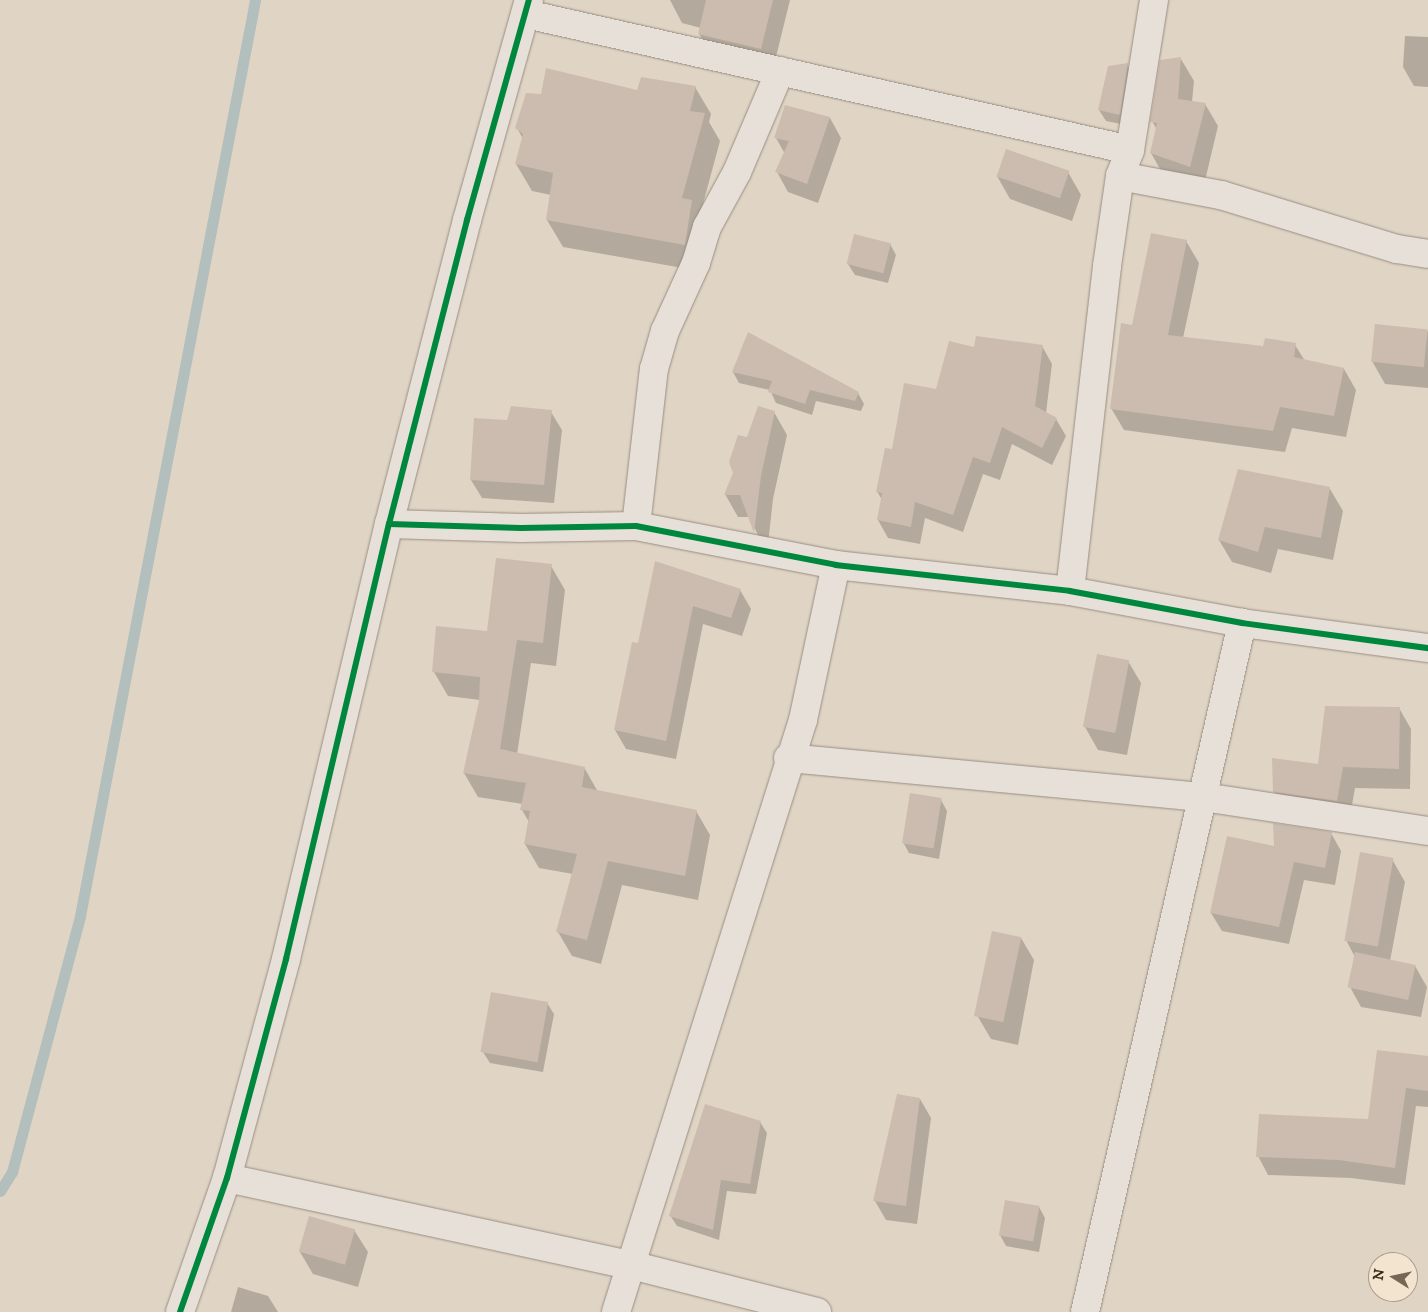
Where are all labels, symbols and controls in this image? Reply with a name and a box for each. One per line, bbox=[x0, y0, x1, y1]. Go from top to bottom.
north arrow bbox=[1368, 1252, 1418, 1302]
text: N bbox=[1369, 1267, 1389, 1282]

